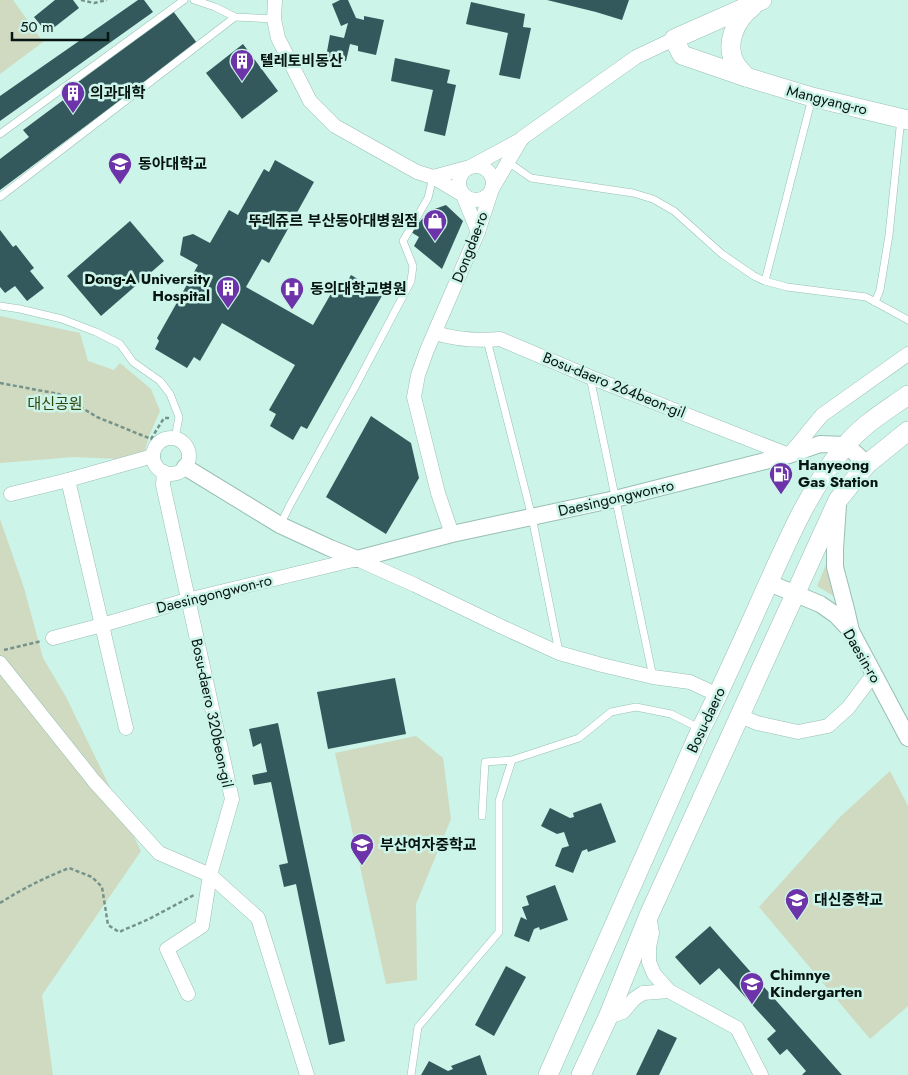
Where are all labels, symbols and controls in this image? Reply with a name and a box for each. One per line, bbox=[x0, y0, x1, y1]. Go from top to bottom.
scale bar bbox=[12, 10, 109, 42]
text: 50 m bbox=[20, 16, 54, 38]
building icon: 텔레토비동산 bbox=[229, 48, 255, 82]
place label: 텔레토비동산 bbox=[260, 50, 343, 72]
street label: Mangyang-ro bbox=[784, 79, 870, 121]
building icon: 의과대학 bbox=[60, 80, 86, 114]
place label: 의과대학 bbox=[90, 82, 145, 104]
school or university icon: 동아대학교 bbox=[107, 151, 133, 185]
place label: 동아대학교 bbox=[138, 153, 207, 175]
shop icon: 뚜레쥬르 부산동아대병원점 bbox=[422, 208, 448, 242]
street label: Dongdae-ro bbox=[446, 208, 494, 286]
place label: 뚜레쥬르 부산동아대병원점 bbox=[248, 210, 418, 232]
place label: Dong-A University Hospital bbox=[84, 268, 210, 307]
building icon: Dong-A University Hospital bbox=[215, 275, 241, 309]
hospital icon: 동의대학교병원 bbox=[279, 276, 305, 310]
place label: 동의대학교병원 bbox=[310, 278, 407, 300]
street label: Bosu-daero 264beon-gil bbox=[539, 346, 689, 424]
park label: 대신공원 bbox=[27, 393, 83, 415]
place label: Hanyeong Gas Station bbox=[798, 454, 878, 493]
fuel station icon: Hanyeong Gas Station bbox=[768, 461, 794, 495]
street label: Daesingongwon-ro bbox=[556, 474, 676, 522]
street label: Daesingongwon-ro bbox=[154, 569, 274, 619]
street label: Daesin-ro bbox=[838, 625, 886, 687]
street label: Bosu-daero 320beon-gil bbox=[185, 636, 239, 790]
street label: Bosu-daero bbox=[681, 684, 731, 756]
school or university icon: 부산여자중학교 bbox=[349, 832, 375, 866]
place label: 부산여자중학교 bbox=[380, 834, 477, 856]
school or university icon: 대신중학교 bbox=[784, 887, 810, 921]
place label: 대신중학교 bbox=[814, 889, 883, 911]
place label: Chimnye Kindergarten bbox=[770, 964, 862, 1003]
school or university icon: Chimnye Kindergarten bbox=[739, 971, 765, 1005]

